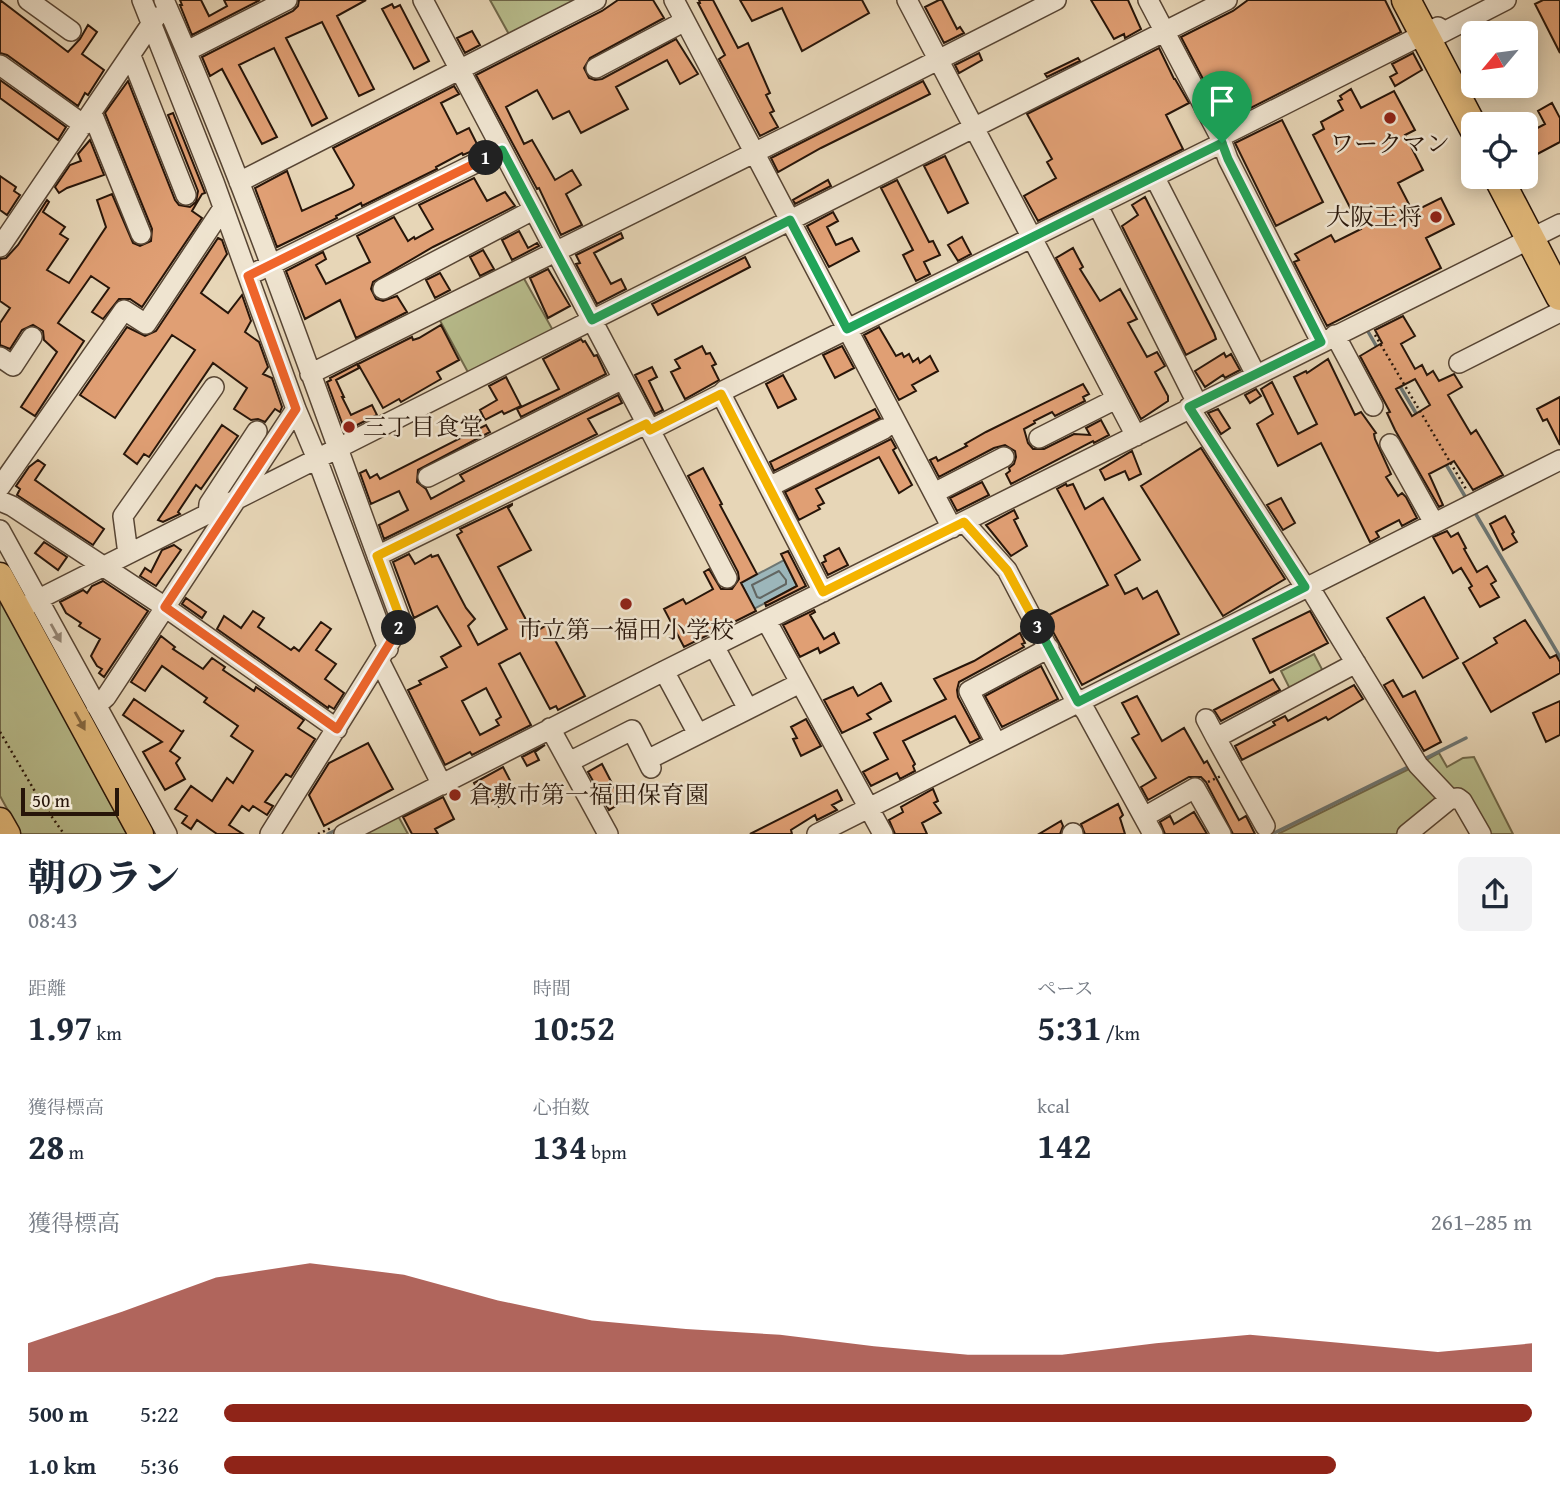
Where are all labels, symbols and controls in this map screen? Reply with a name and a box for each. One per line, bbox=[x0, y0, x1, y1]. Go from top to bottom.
north arrow bbox=[1461, 21, 1538, 98]
map controls bbox=[1461, 21, 1538, 189]
pin bbox=[1192, 71, 1252, 143]
icon: arrive bbox=[1203, 82, 1241, 120]
marker: ワークマン bbox=[1382, 110, 1398, 126]
button: locate bbox=[1461, 112, 1538, 189]
place label: ワークマン bbox=[1330, 126, 1450, 161]
pin: 1 bbox=[468, 140, 504, 176]
text: 1 bbox=[481, 143, 490, 171]
place label: 大阪王将 bbox=[1326, 199, 1422, 234]
marker: 大阪王将 bbox=[1428, 209, 1444, 225]
place label: 三丁目食堂 bbox=[363, 409, 483, 444]
marker: 三丁目食堂 bbox=[341, 419, 357, 435]
marker: 市立第一福田小学校 bbox=[618, 596, 634, 612]
pin: 2 bbox=[382, 610, 416, 646]
pin: 3 bbox=[1020, 610, 1056, 644]
place label: 市立第一福田小学校 bbox=[518, 612, 734, 647]
text: 3 bbox=[1033, 612, 1042, 640]
text: 2 bbox=[394, 613, 403, 641]
one-way arrow bbox=[50, 623, 62, 642]
one-way arrow bbox=[74, 711, 86, 731]
place label: 倉敷市第一福田保育園 bbox=[469, 777, 709, 812]
scale bar bbox=[21, 785, 119, 817]
text: 50 m bbox=[32, 786, 70, 814]
marker: 倉敷市第一福田保育園 bbox=[447, 787, 463, 803]
text: 朝のラン bbox=[28, 849, 180, 905]
button: share bbox=[1458, 857, 1532, 931]
text: 08:43 bbox=[28, 903, 78, 936]
text: 距離 bbox=[28, 974, 66, 1002]
text: 時間 bbox=[533, 974, 571, 1002]
text: ペース bbox=[1037, 974, 1093, 1002]
text: 1.97 bbox=[28, 1002, 92, 1053]
text: 10:52 bbox=[533, 1002, 615, 1053]
text: 5:31 bbox=[1037, 1002, 1102, 1053]
text: km bbox=[92, 1019, 122, 1047]
text: /km bbox=[1102, 1019, 1140, 1047]
text: kcal bbox=[1037, 1092, 1070, 1120]
text: 獲得標高 bbox=[28, 1093, 104, 1121]
text: 心拍数 bbox=[533, 1093, 590, 1121]
text: 142 bbox=[1037, 1120, 1092, 1171]
text: 28 bbox=[28, 1121, 64, 1172]
text: 134 bbox=[533, 1121, 587, 1172]
text: m bbox=[64, 1138, 84, 1166]
text: bpm bbox=[587, 1138, 627, 1166]
text: 261–285 m bbox=[1431, 1205, 1532, 1238]
text: 獲得標高 bbox=[28, 1206, 120, 1239]
text: 500 m bbox=[28, 1397, 89, 1430]
text: 5:22 bbox=[140, 1397, 179, 1430]
text: 1.0 km bbox=[28, 1449, 96, 1482]
text: 5:36 bbox=[140, 1449, 179, 1482]

